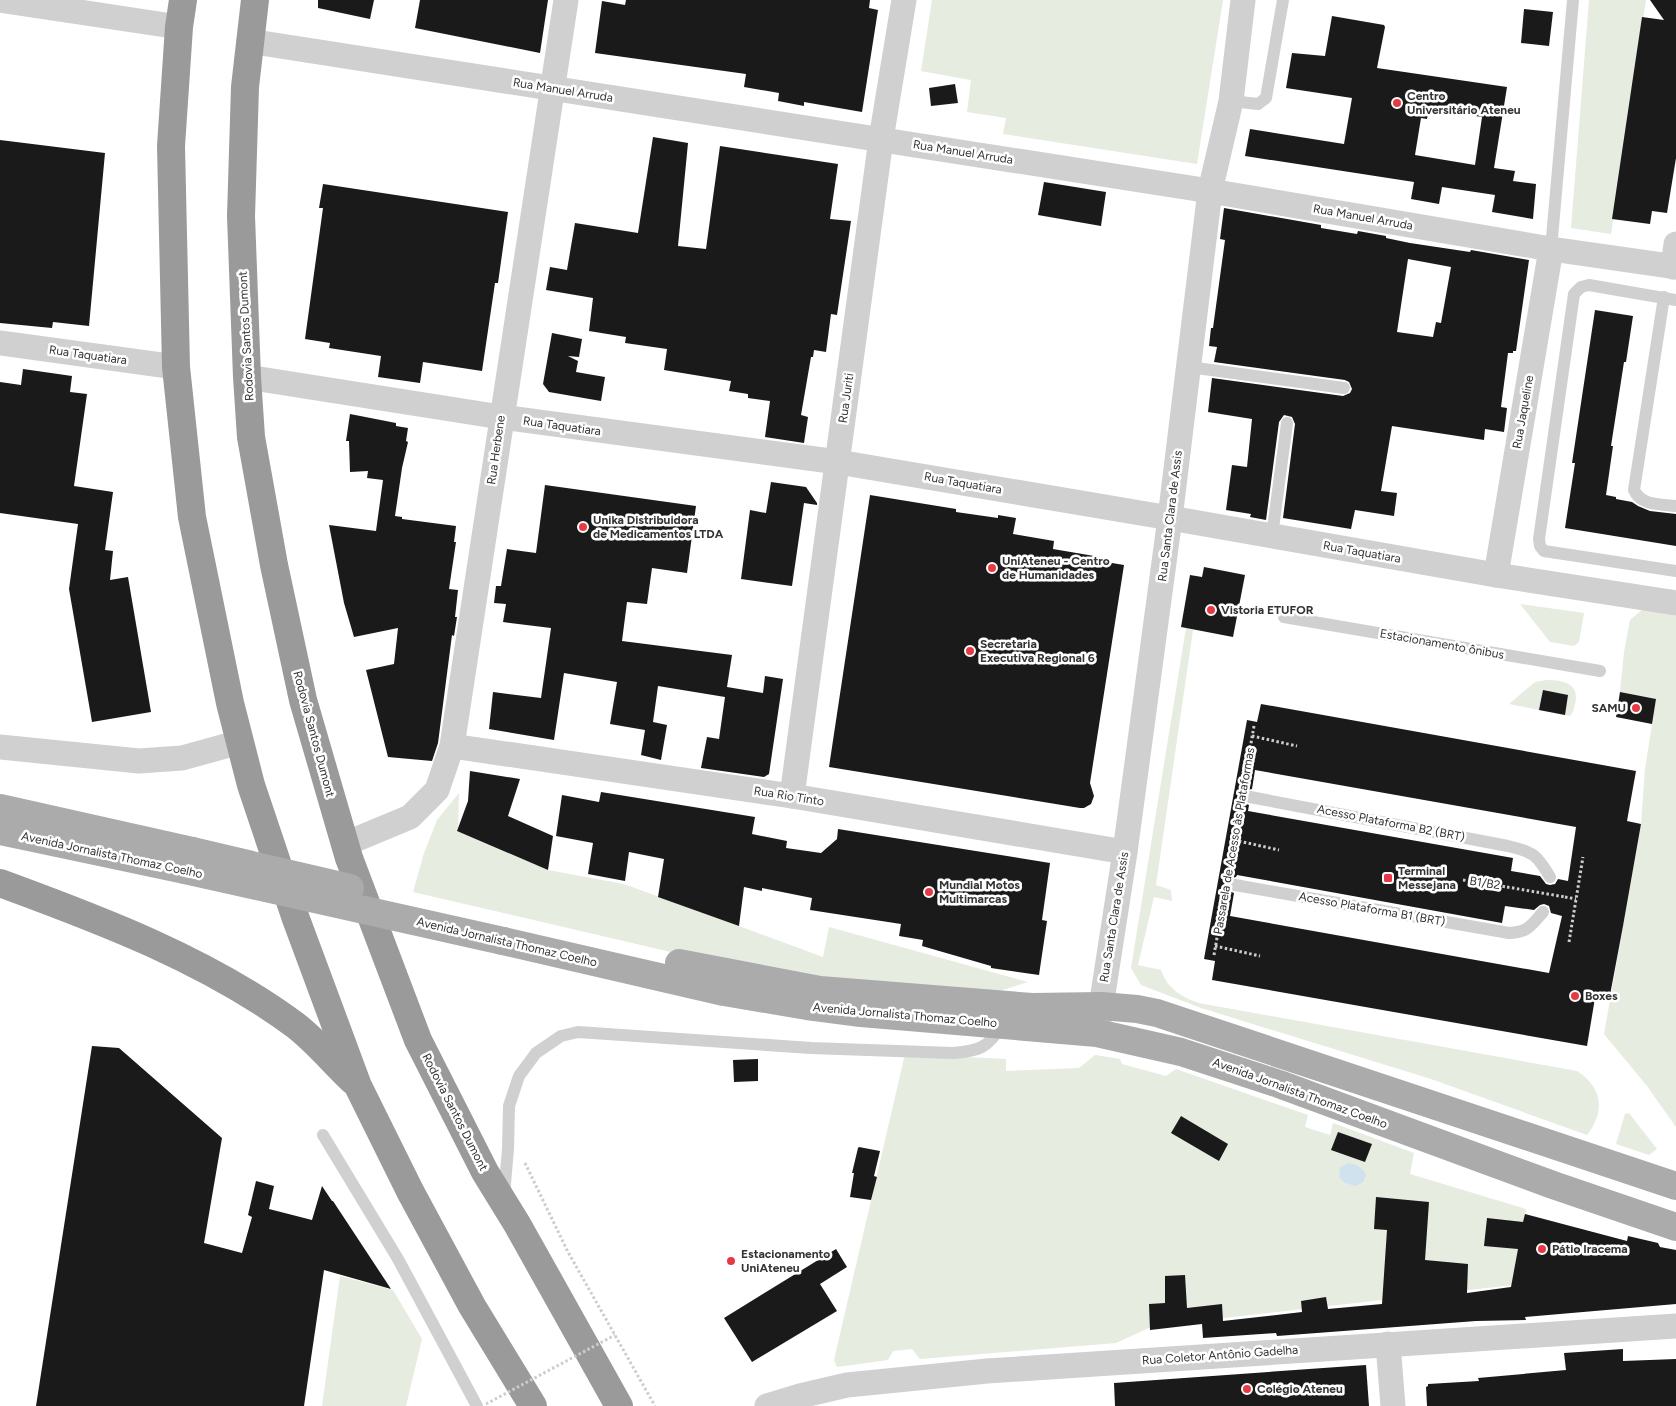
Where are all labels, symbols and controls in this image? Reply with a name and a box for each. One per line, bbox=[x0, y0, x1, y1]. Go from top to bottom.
street label: Rua Manuel Arruda bbox=[512, 75, 614, 105]
place label: Centro Universitário Ateneu bbox=[1407, 89, 1521, 117]
marker: Centro Universitário Ateneu bbox=[1391, 97, 1403, 109]
street label: Rua Manuel Arruda bbox=[912, 137, 1014, 167]
street label: Rua Manuel Arruda bbox=[1312, 201, 1414, 233]
street label: Rodovia Santos Dumont bbox=[236, 270, 256, 401]
street label: Rua Taquatiara bbox=[48, 343, 128, 367]
street label: Rua Juriti bbox=[836, 372, 856, 424]
street label: Rua Jaqueline bbox=[1510, 374, 1536, 450]
street label: Rua Herbene bbox=[484, 414, 508, 486]
street label: Rua Taquatiara bbox=[522, 414, 602, 438]
street label: Rua Santa Clara de Assis bbox=[1155, 449, 1185, 582]
street label: Rua Taquatiara bbox=[923, 469, 1003, 497]
place label: Unika Distribuidora de Medicamentos LTDA bbox=[593, 513, 724, 541]
marker: Unika Distribuidora de Medicamentos LTDA bbox=[577, 521, 589, 533]
street label: Rua Taquatiara bbox=[1322, 538, 1402, 566]
place label: UniAteneu - Centro de Humanidades bbox=[1002, 554, 1110, 582]
marker: UniAteneu - Centro de Humanidades bbox=[986, 562, 998, 574]
place label: Vistoria ETUFOR bbox=[1221, 603, 1314, 617]
marker: Vistoria ETUFOR bbox=[1205, 604, 1217, 616]
street label: Estacionamento ônibus bbox=[1379, 626, 1506, 662]
place label: Secretaria Executiva Regional 6 bbox=[980, 637, 1095, 665]
marker: Secretaria Executiva Regional 6 bbox=[964, 645, 976, 657]
street label: Rodovia Santos Dumont bbox=[290, 669, 338, 799]
place label: SAMU bbox=[1591, 701, 1626, 715]
marker: SAMU bbox=[1630, 702, 1642, 714]
street label: Passarela de Acesso às Plataformas bbox=[1211, 746, 1257, 936]
street label: Rua Rio Tinto bbox=[753, 784, 825, 808]
street label: Acesso Plataforma B2 (BRT) bbox=[1316, 802, 1466, 844]
street label: Avenida Jornalista Thomaz Coelho bbox=[20, 829, 204, 881]
street label: Rua Santa Clara de Assis bbox=[1097, 850, 1131, 983]
place label: Terminal Messejana bbox=[1398, 864, 1456, 892]
marker: Terminal Messejana bbox=[1382, 872, 1394, 884]
street label: B1/B2 bbox=[1469, 874, 1501, 892]
place label: Mundial Motos Multimarcas bbox=[939, 878, 1020, 906]
marker: Mundial Motos Multimarcas bbox=[923, 886, 935, 898]
street label: Acesso Plataforma B1 (BRT) bbox=[1298, 889, 1446, 929]
street label: Avenida Jornalista Thomaz Coelho bbox=[415, 914, 599, 970]
place label: Boxes bbox=[1585, 989, 1618, 1003]
marker: Boxes bbox=[1569, 990, 1581, 1002]
street label: Avenida Jornalista Thomaz Coelho bbox=[812, 1000, 998, 1030]
street label: Rodovia Santos Dumont bbox=[419, 1051, 491, 1173]
street label: Avenida Jornalista Thomaz Coelho bbox=[1211, 1055, 1389, 1131]
place label: Pátio Iracema bbox=[1552, 1242, 1628, 1256]
marker: Pátio Iracema bbox=[1536, 1243, 1548, 1255]
place label: Estacionamento UniAteneu bbox=[741, 1247, 830, 1275]
marker: Estacionamento UniAteneu bbox=[725, 1255, 737, 1267]
street label: Rua Coletor Antônio Gadelha bbox=[1141, 1343, 1299, 1367]
place label: Colégio Ateneu bbox=[1257, 1382, 1343, 1396]
marker: Colégio Ateneu bbox=[1241, 1383, 1253, 1395]

